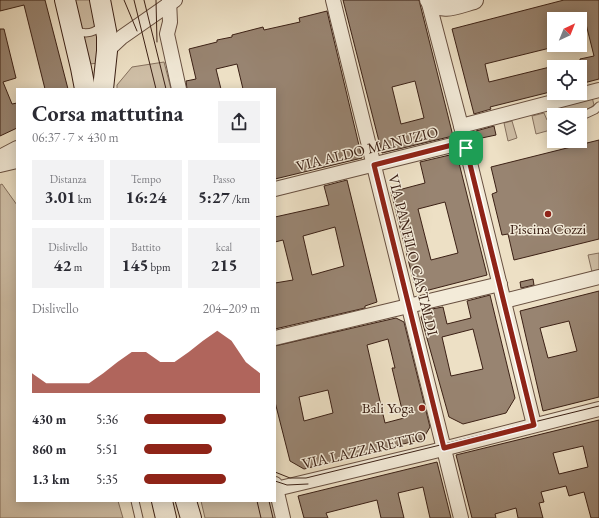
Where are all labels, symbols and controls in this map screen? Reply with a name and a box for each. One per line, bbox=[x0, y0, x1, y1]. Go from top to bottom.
north arrow bbox=[547, 12, 587, 52]
map controls bbox=[547, 12, 587, 148]
button: locate bbox=[547, 60, 587, 100]
text: Corsa mattutina bbox=[32, 99, 183, 128]
button: share bbox=[218, 101, 260, 143]
button: layers bbox=[547, 108, 587, 148]
street label: VIA ALDO MANUZIO bbox=[294, 122, 440, 175]
text: 06:37 · 7 × 430 m bbox=[32, 129, 119, 146]
pin bbox=[449, 131, 483, 165]
icon: arrive bbox=[455, 137, 477, 159]
text: Distanza bbox=[50, 172, 86, 186]
text: Tempo bbox=[131, 172, 161, 186]
text: Passo bbox=[213, 172, 235, 186]
street label: VIA PANFILO CASTALDI bbox=[384, 172, 443, 338]
text: 3.01 bbox=[44, 186, 76, 208]
text: 16:24 bbox=[126, 186, 166, 208]
text: 5:27 bbox=[198, 186, 230, 208]
text: km bbox=[76, 192, 92, 206]
text: /km bbox=[230, 192, 250, 206]
marker: Piscina Cozzi bbox=[543, 209, 553, 219]
place label: Piscina Cozzi bbox=[510, 219, 586, 238]
text: Dislivello bbox=[48, 240, 88, 254]
text: Battito bbox=[131, 240, 161, 254]
text: kcal bbox=[216, 240, 232, 254]
text: 42 bbox=[54, 254, 72, 276]
text: 145 bbox=[121, 254, 148, 276]
text: 215 bbox=[211, 254, 237, 276]
text: m bbox=[72, 260, 82, 274]
text: bpm bbox=[148, 260, 171, 274]
text: Dislivello bbox=[32, 300, 79, 317]
text: 204–209 m bbox=[203, 300, 260, 317]
place label: Bali Yoga bbox=[362, 398, 414, 417]
marker: Bali Yoga bbox=[417, 403, 427, 413]
text: 430 m bbox=[32, 411, 66, 428]
text: 5:36 bbox=[96, 411, 118, 428]
street label: VIA LAZZARETTO bbox=[300, 426, 428, 473]
text: 860 m bbox=[32, 441, 66, 458]
text: 5:51 bbox=[96, 441, 118, 458]
text: 1.3 km bbox=[32, 471, 70, 488]
text: 5:35 bbox=[96, 471, 118, 488]

